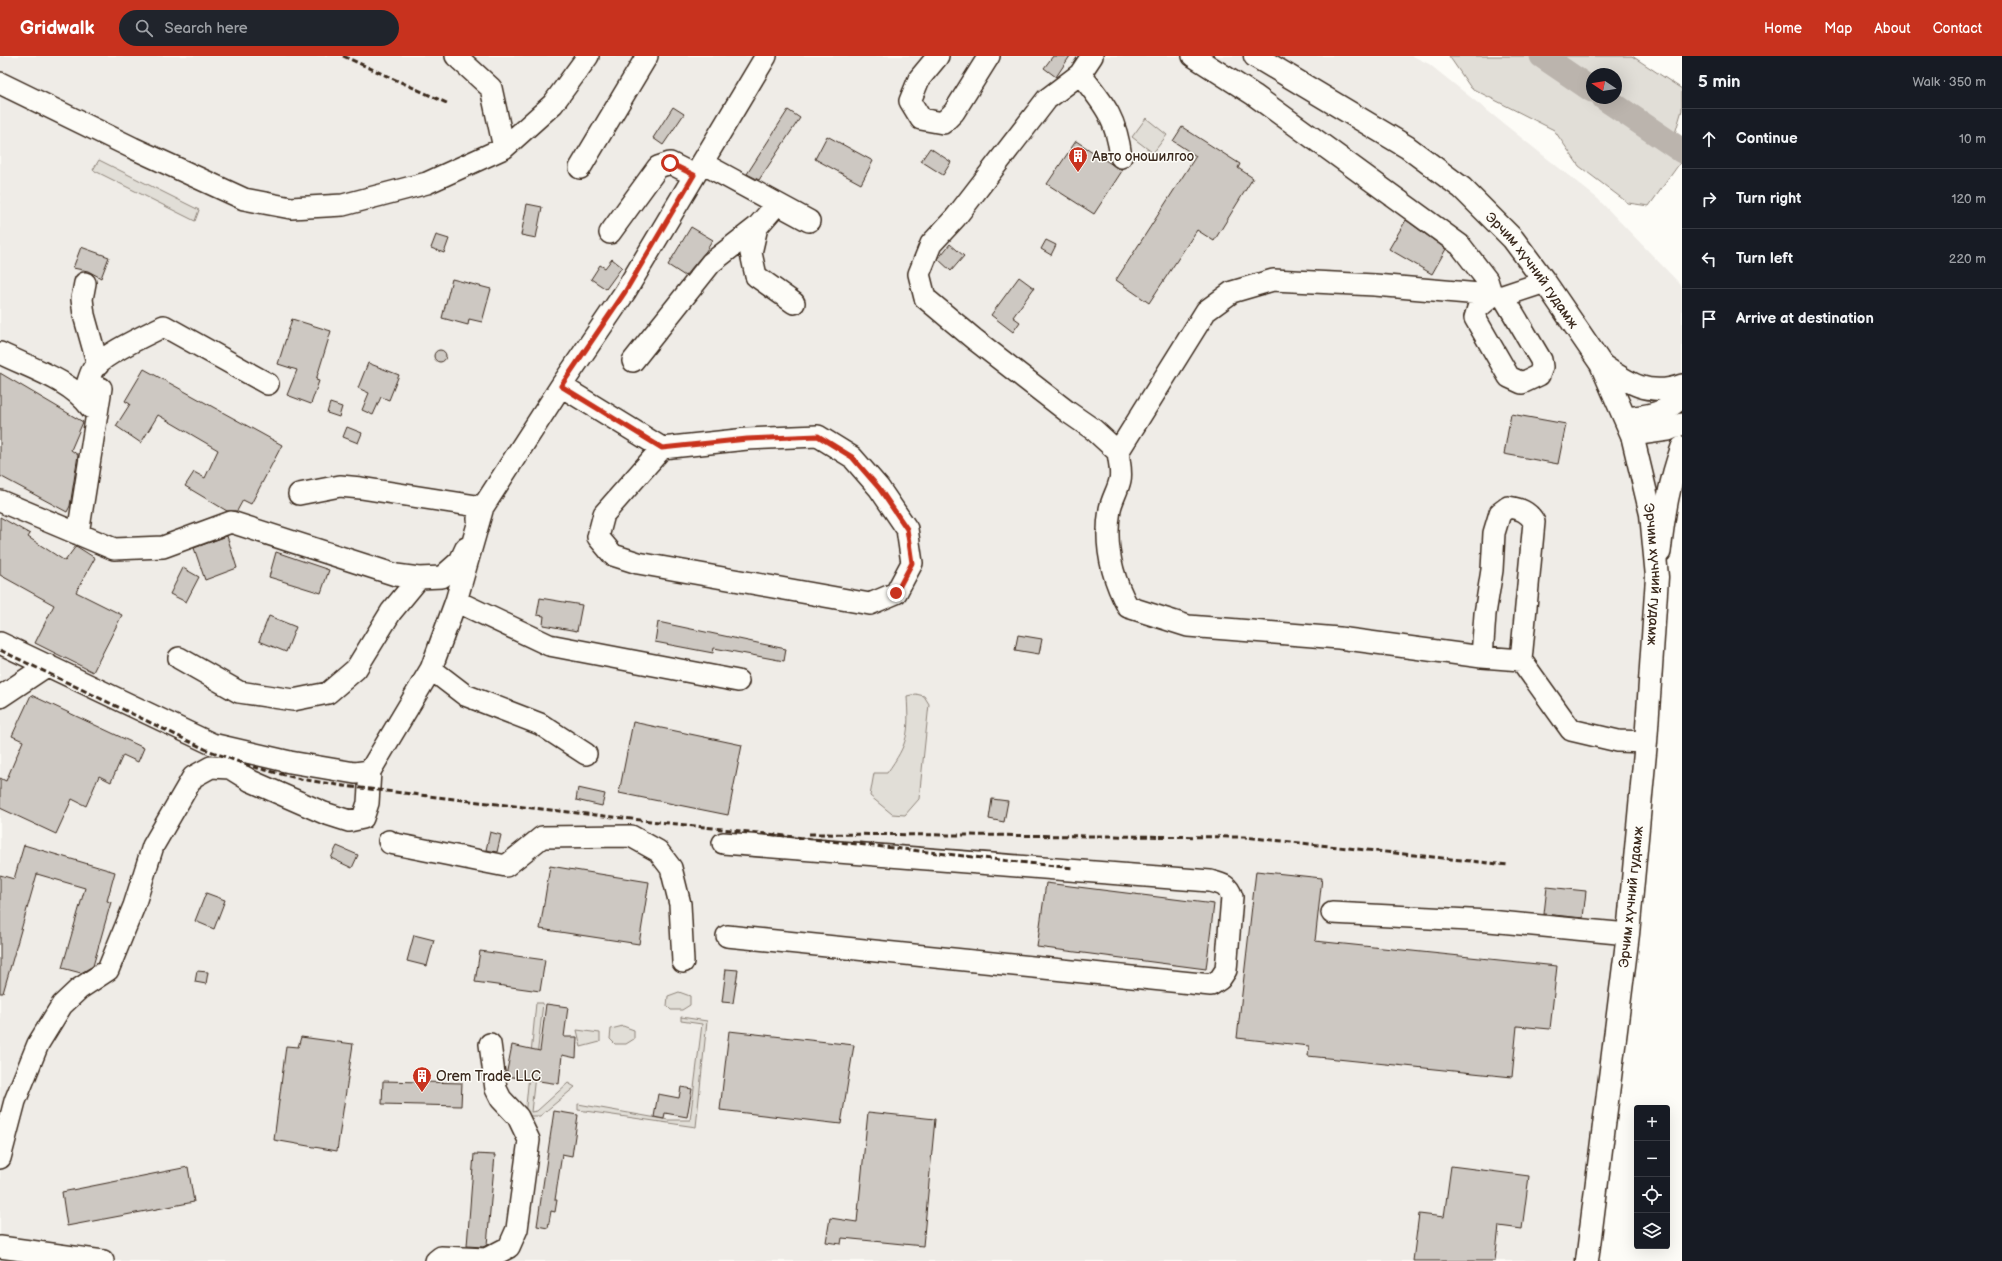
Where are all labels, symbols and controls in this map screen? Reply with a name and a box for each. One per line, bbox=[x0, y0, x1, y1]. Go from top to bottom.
search box bbox=[119, 10, 399, 46]
text: Gridwalk bbox=[20, 17, 95, 40]
icon: search bbox=[133, 17, 155, 39]
text: Search here bbox=[165, 19, 248, 38]
text: Home bbox=[1764, 20, 1802, 37]
text: Map bbox=[1824, 20, 1852, 37]
text: About bbox=[1874, 20, 1911, 37]
text: Contact bbox=[1933, 20, 1982, 37]
north arrow bbox=[1586, 68, 1622, 104]
text: 5 min bbox=[1698, 72, 1741, 92]
text: Walk · 350 m bbox=[1912, 74, 1986, 90]
icon: ahead bbox=[1698, 128, 1720, 150]
text: Continue bbox=[1736, 129, 1798, 148]
text: 10 m bbox=[1959, 131, 1986, 147]
building icon: Авто оношилгоо bbox=[1067, 145, 1089, 173]
place label: Авто оношилгоо bbox=[1091, 148, 1194, 165]
route start bbox=[661, 154, 679, 172]
icon: right bbox=[1698, 188, 1720, 210]
text: Turn right bbox=[1736, 189, 1801, 208]
text: 120 m bbox=[1951, 191, 1986, 207]
street label: Эрчим хүчний гудамж bbox=[1482, 208, 1583, 331]
icon: left bbox=[1698, 248, 1720, 270]
text: Turn left bbox=[1736, 249, 1793, 268]
text: 220 m bbox=[1949, 251, 1986, 267]
icon: arrive bbox=[1698, 308, 1720, 330]
text: Arrive at destination bbox=[1736, 309, 1874, 328]
street label: Эрчим хүчний гудамж bbox=[1640, 501, 1666, 646]
route end bbox=[887, 584, 905, 602]
street label: Эрчим хүчний гудамж bbox=[1615, 825, 1647, 969]
building icon: Orem Trade LLC bbox=[411, 1065, 433, 1093]
place label: Orem Trade LLC bbox=[436, 1068, 541, 1085]
map controls bbox=[1634, 1105, 1670, 1249]
button: + bbox=[1634, 1105, 1670, 1141]
button: − bbox=[1634, 1141, 1670, 1177]
button: locate bbox=[1634, 1177, 1670, 1213]
button: layers bbox=[1634, 1213, 1670, 1249]

